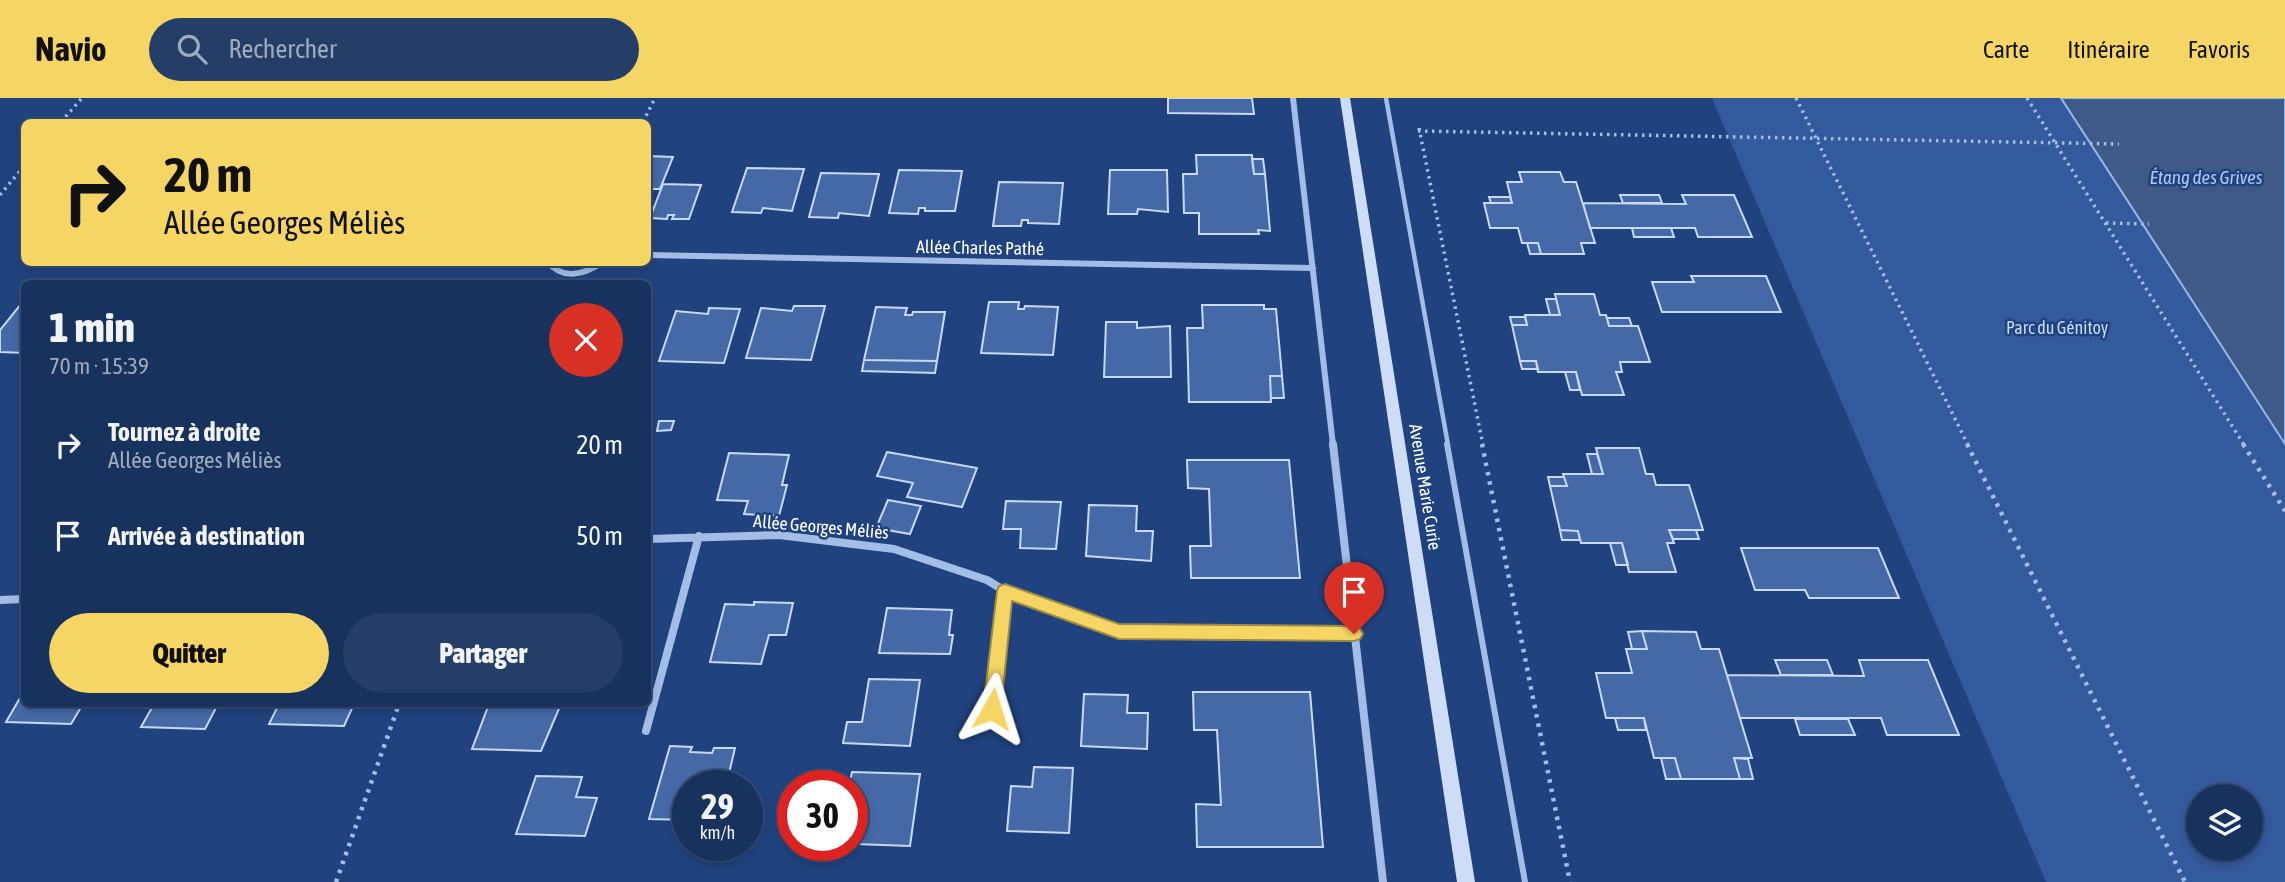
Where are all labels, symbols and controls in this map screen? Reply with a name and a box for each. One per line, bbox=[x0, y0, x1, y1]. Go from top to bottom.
search box bbox=[149, 18, 639, 81]
text: Navio bbox=[35, 30, 107, 68]
icon: search bbox=[173, 30, 211, 68]
text: Rechercher bbox=[229, 34, 337, 64]
text: Carte bbox=[1983, 36, 2029, 63]
text: Itinéraire bbox=[2067, 36, 2150, 63]
text: Favoris bbox=[2188, 36, 2250, 63]
text: 20 m bbox=[164, 146, 252, 202]
icon: right bbox=[49, 147, 140, 238]
water label: Étang des Grives bbox=[2150, 166, 2263, 188]
text: Allée Georges Méliès bbox=[164, 204, 405, 241]
street label: Allée Charles Pathé bbox=[916, 236, 1044, 259]
text: 1 min bbox=[49, 303, 135, 351]
button: close bbox=[549, 303, 623, 377]
park label: Parc du Génitoy bbox=[2006, 317, 2108, 338]
text: 70 m · 15:39 bbox=[49, 353, 149, 379]
text: Tournez à droite bbox=[108, 417, 261, 447]
street label: Avenue Marie Curie bbox=[1405, 422, 1446, 551]
icon: right bbox=[49, 426, 87, 464]
text: 20 m bbox=[576, 430, 623, 460]
text: Allée Georges Méliès bbox=[108, 447, 282, 473]
street label: Allée Georges Méliès bbox=[752, 510, 890, 543]
icon: arrive bbox=[49, 517, 87, 555]
text: Arrivée à destination bbox=[108, 521, 305, 551]
text: 50 m bbox=[576, 521, 623, 551]
pin bbox=[1324, 562, 1384, 634]
icon: arrive bbox=[1335, 573, 1373, 611]
button: Quitter bbox=[49, 613, 329, 693]
button: Partager bbox=[343, 613, 623, 693]
position arrow bbox=[955, 672, 1029, 746]
speed limit sign: 30 bbox=[777, 770, 868, 861]
map controls bbox=[2186, 784, 2263, 861]
button: layers bbox=[2186, 784, 2263, 861]
text: 29 bbox=[701, 786, 734, 826]
text: km/h bbox=[700, 822, 735, 843]

